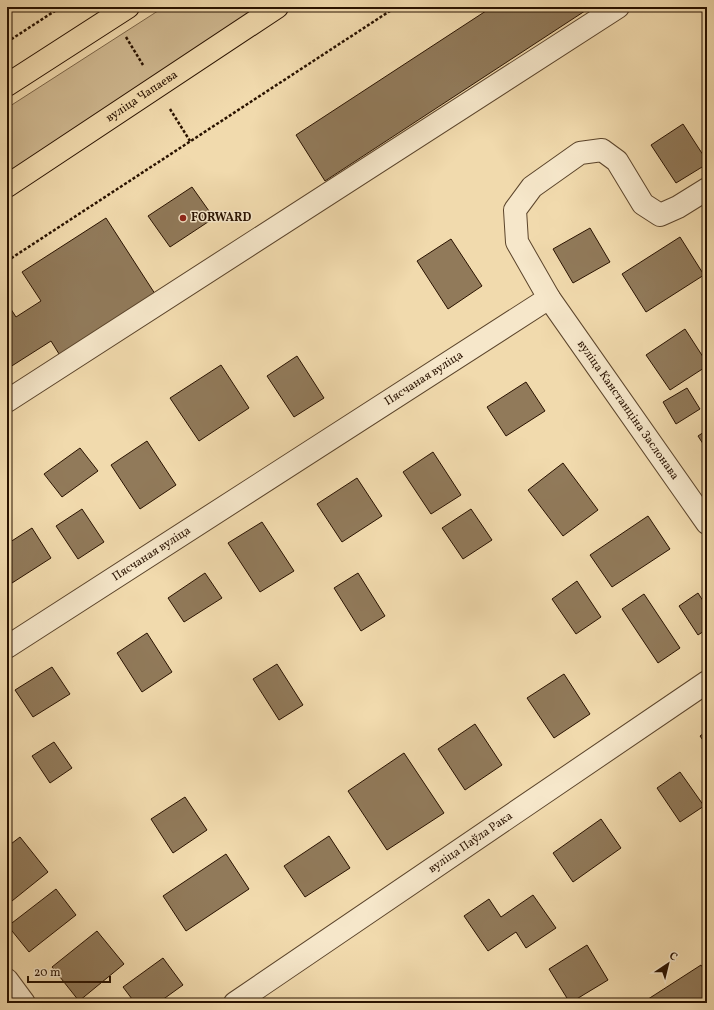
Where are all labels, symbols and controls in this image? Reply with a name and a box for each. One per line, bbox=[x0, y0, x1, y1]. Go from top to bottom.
street label: вуліца Чапаева bbox=[103, 67, 181, 126]
place label: FORWARD bbox=[191, 210, 251, 226]
marker: FORWARD bbox=[178, 213, 188, 223]
street label: вуліца Канстанціна Заслонава bbox=[573, 337, 682, 483]
street label: Пясчаная вуліца bbox=[382, 347, 466, 410]
street label: Пясчаная вуліца bbox=[109, 523, 194, 585]
street label: вуліца Паўла Рака bbox=[425, 808, 516, 877]
north arrow bbox=[648, 944, 688, 984]
text: С bbox=[666, 949, 680, 965]
scale bar bbox=[28, 958, 110, 984]
text: 20 m bbox=[34, 965, 61, 981]

